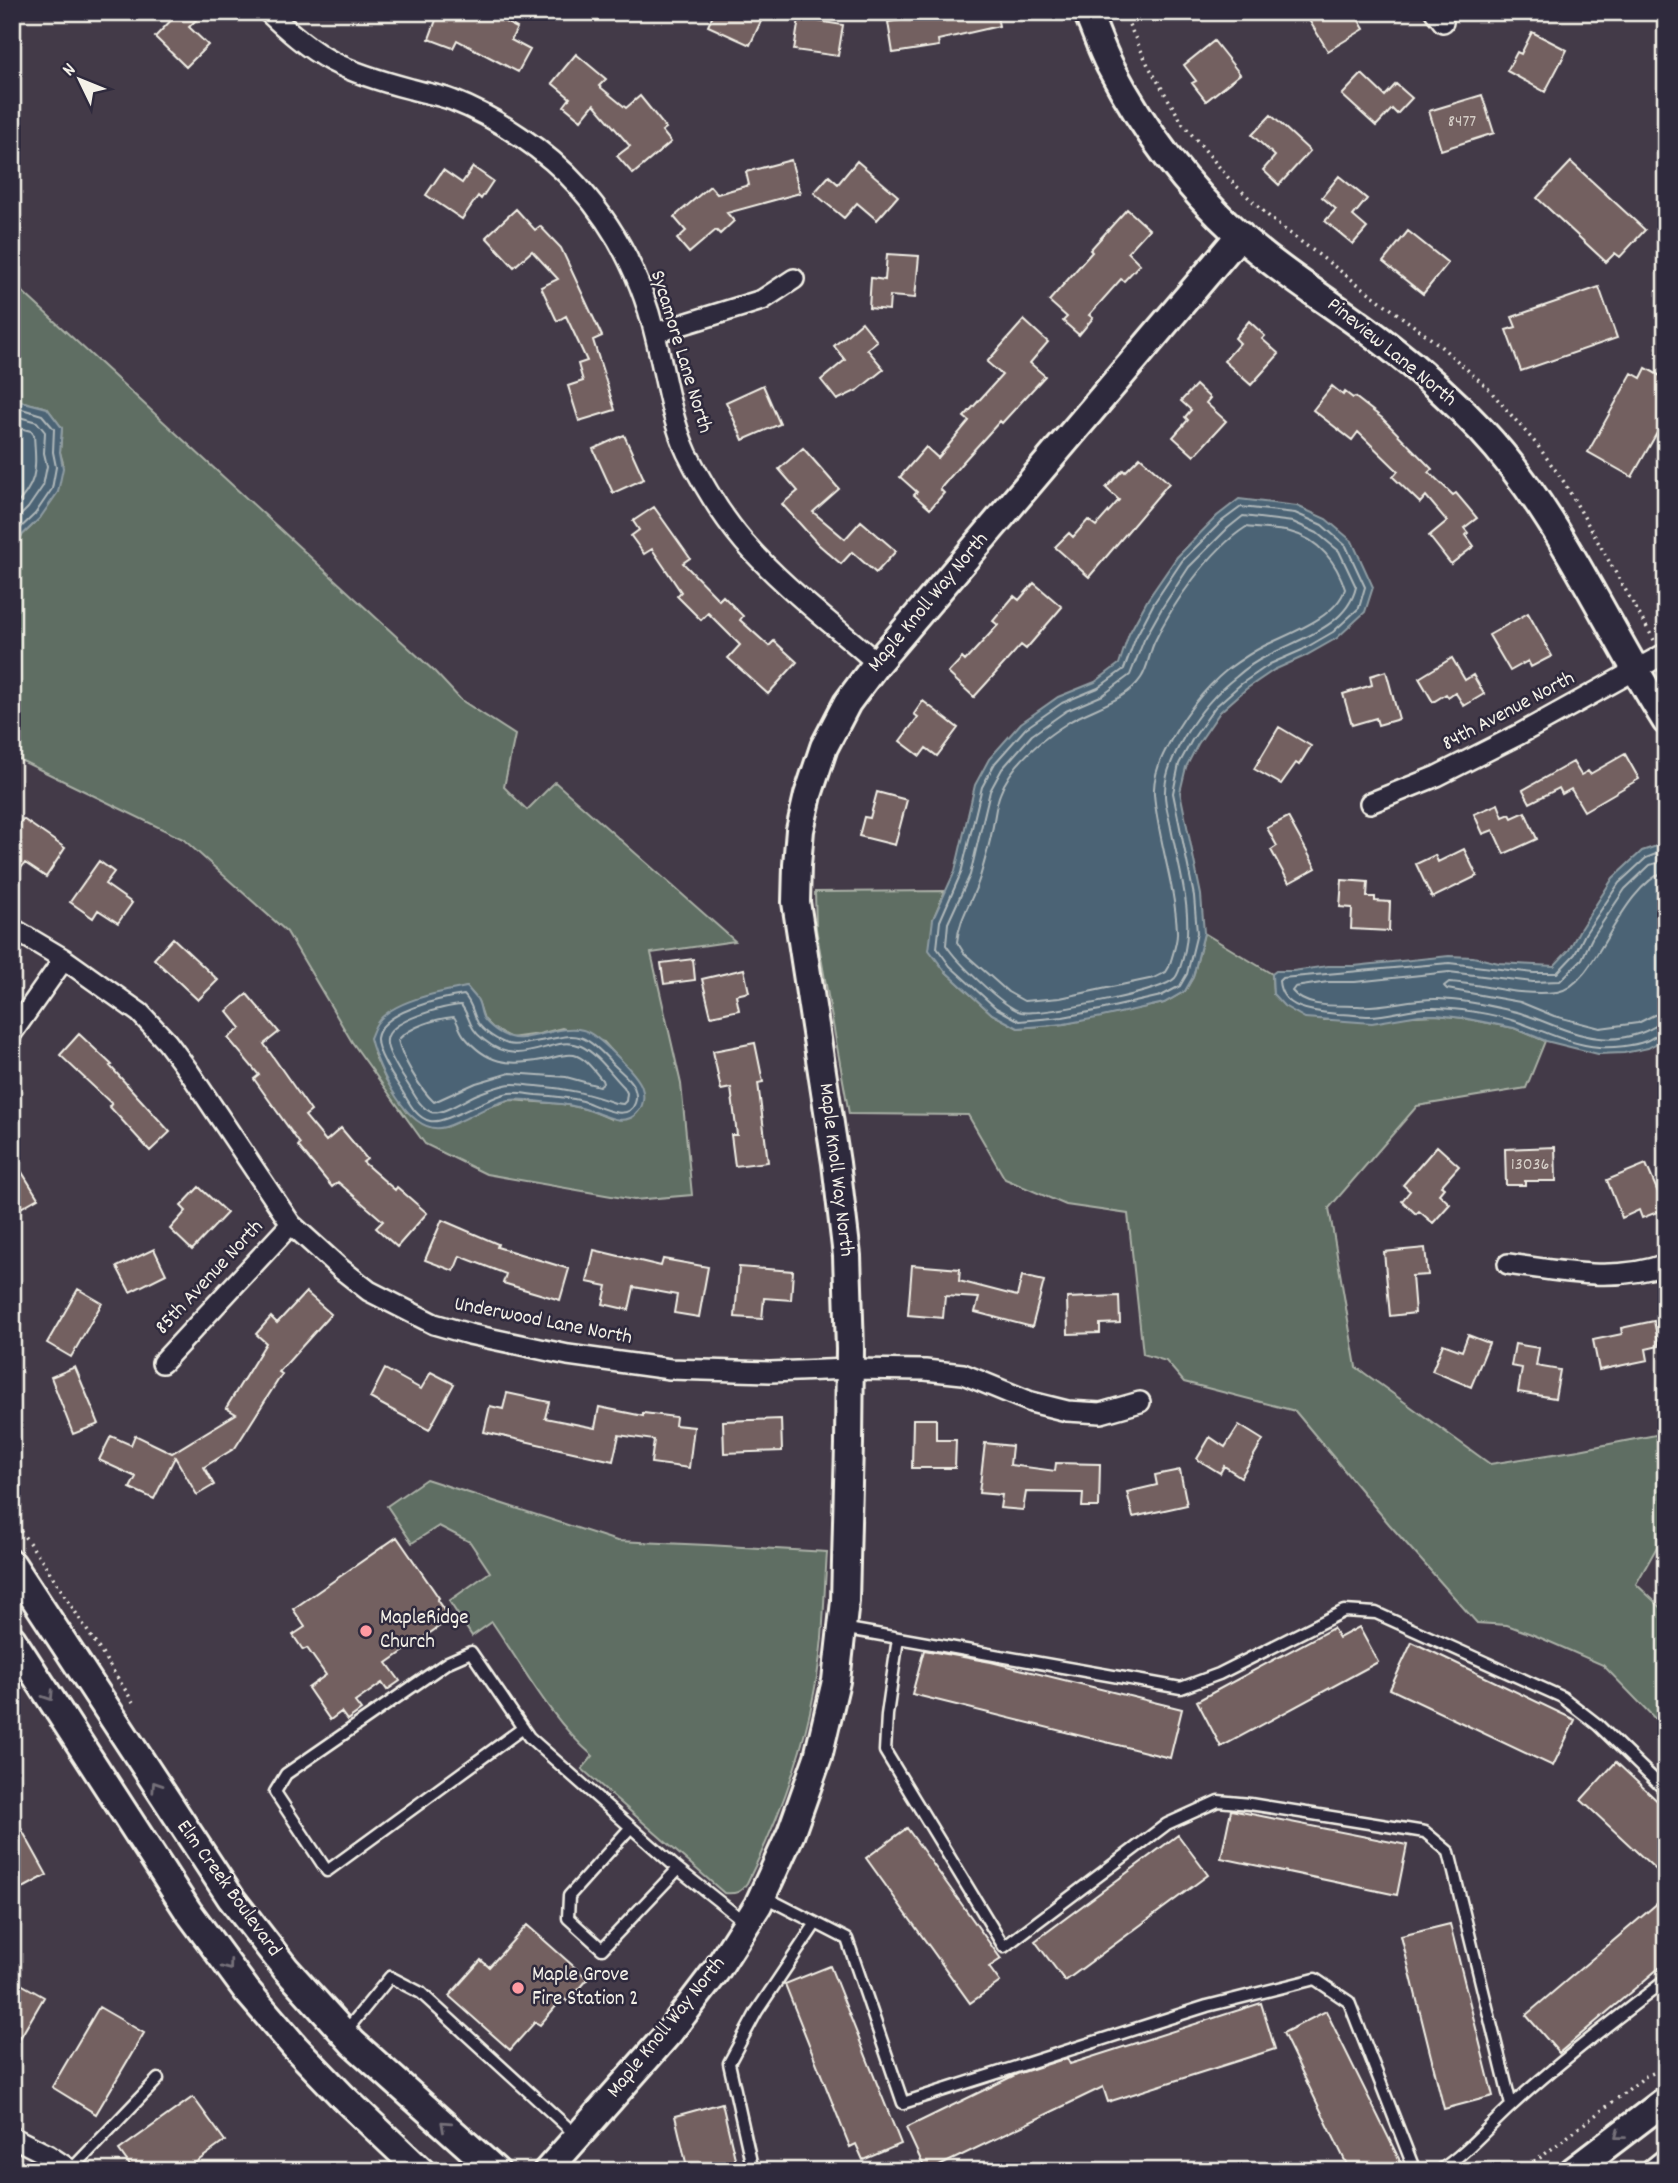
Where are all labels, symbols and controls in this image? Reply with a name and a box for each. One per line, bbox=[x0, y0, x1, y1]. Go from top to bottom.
north arrow bbox=[46, 46, 116, 116]
text: N bbox=[57, 58, 83, 83]
house number: 8477 bbox=[1448, 110, 1476, 135]
street label: Sycamore Lane North bbox=[641, 267, 719, 437]
street label: Pineview Lane North bbox=[1320, 291, 1462, 415]
street label: Maple Knoll Way North bbox=[861, 527, 997, 679]
street label: 84th Avenue North bbox=[1437, 664, 1581, 760]
street label: Maple Knoll Way North bbox=[809, 1082, 861, 1258]
house number: 13036 bbox=[1511, 1153, 1549, 1178]
street label: 85th Avenue North bbox=[149, 1214, 271, 1342]
street label: Underwood Lane North bbox=[451, 1290, 635, 1354]
place label: MapleRidge Church bbox=[380, 1604, 468, 1658]
marker: MapleRidge Church bbox=[358, 1623, 374, 1639]
one-way arrow bbox=[41, 1688, 54, 1701]
one-way arrow bbox=[152, 1781, 164, 1794]
street label: Elm Creek Boulevard bbox=[168, 1814, 288, 1964]
street label: Maple Knoll Way North bbox=[600, 1951, 734, 2105]
one-way arrow bbox=[220, 1958, 233, 1971]
place label: Maple Grove Fire Station 2 bbox=[532, 1961, 639, 2015]
marker: Maple Grove Fire Station 2 bbox=[510, 1980, 526, 1996]
one-way arrow bbox=[440, 2121, 453, 2134]
one-way arrow bbox=[1615, 2127, 1627, 2140]

